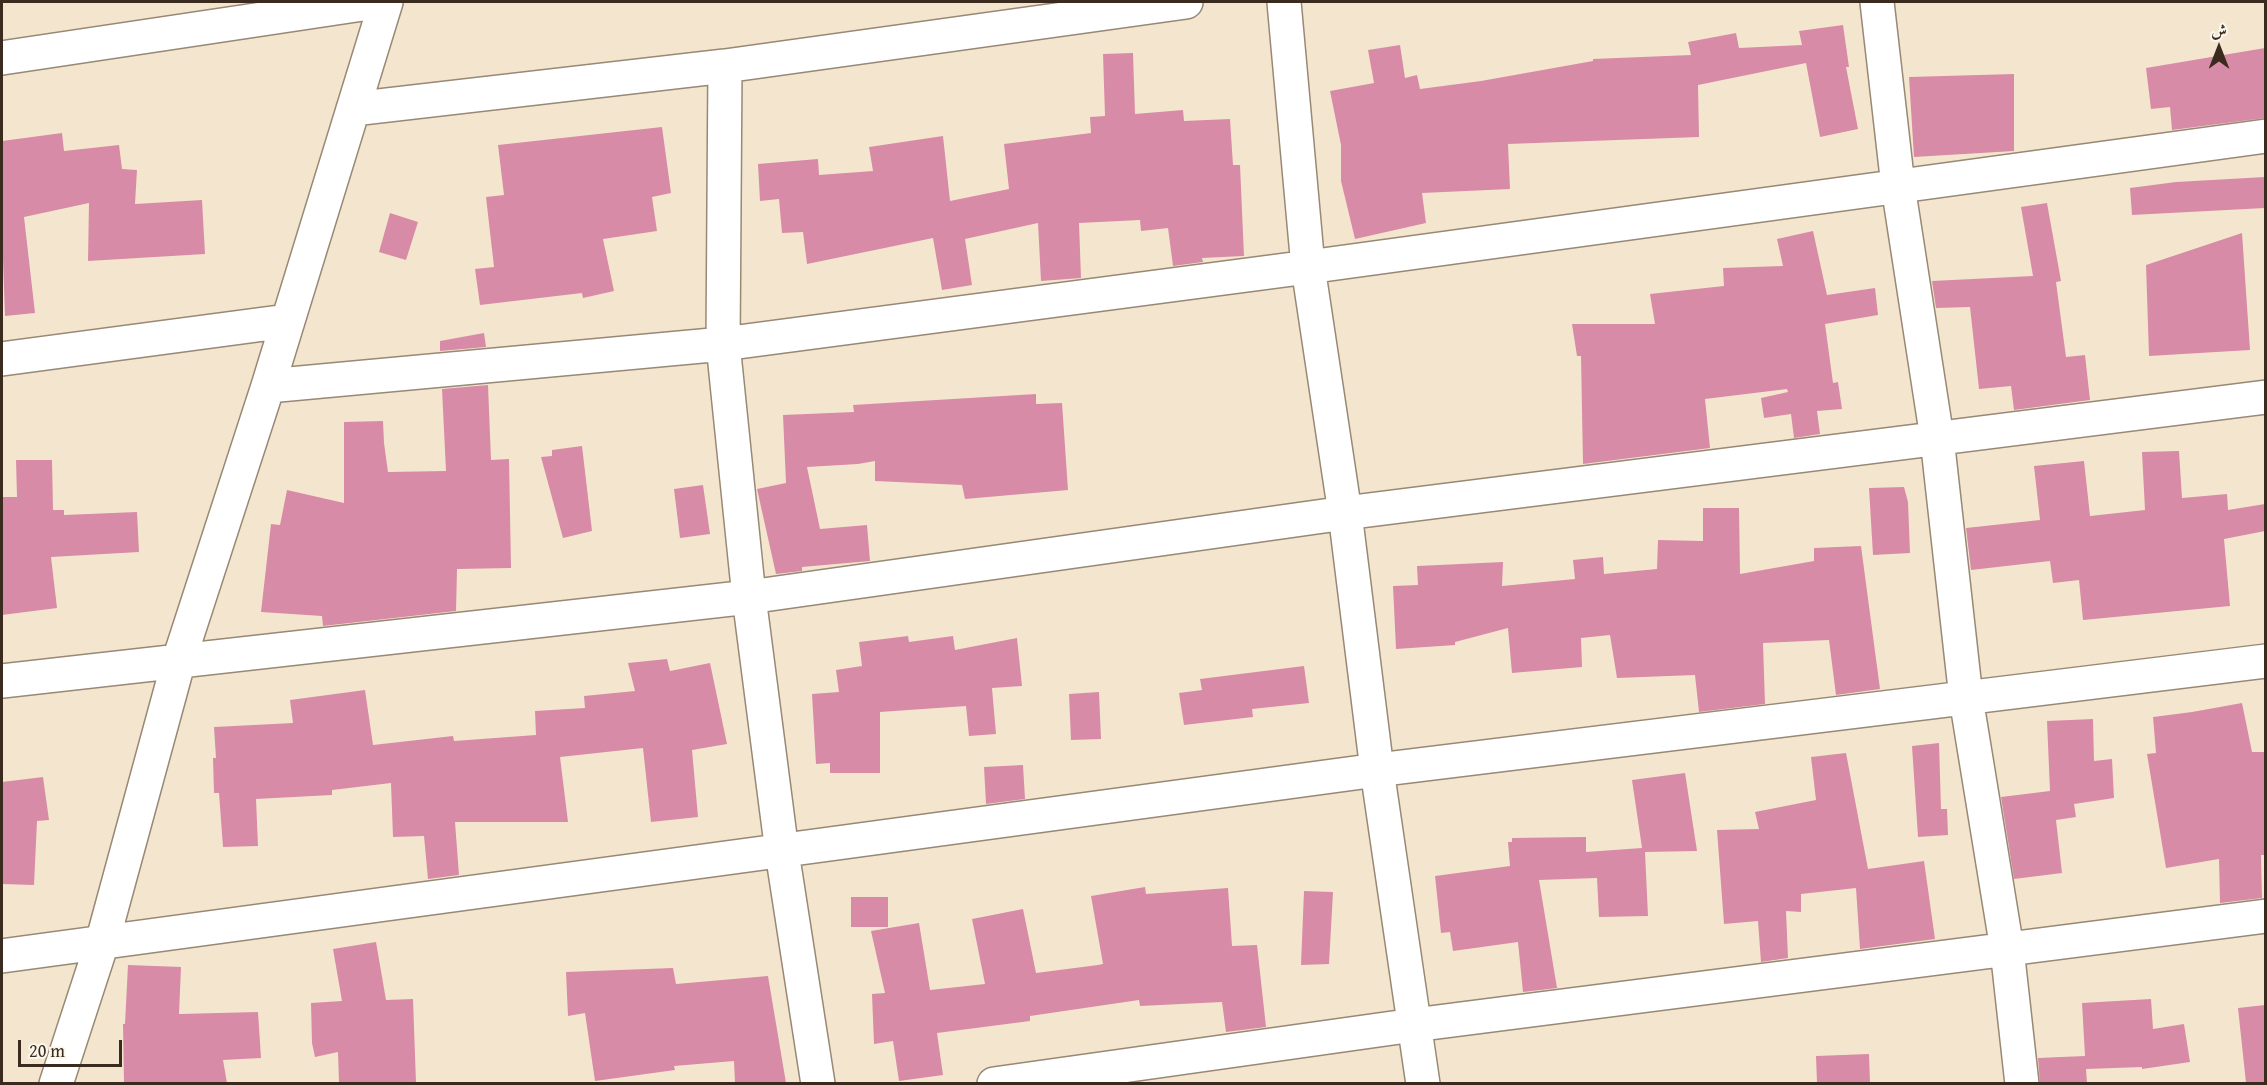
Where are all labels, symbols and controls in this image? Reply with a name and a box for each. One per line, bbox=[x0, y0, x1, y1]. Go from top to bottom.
north arrow bbox=[2189, 18, 2249, 78]
text: ش bbox=[2211, 18, 2227, 42]
scale bar bbox=[21, 1028, 124, 1066]
text: 20 m bbox=[29, 1037, 65, 1064]

